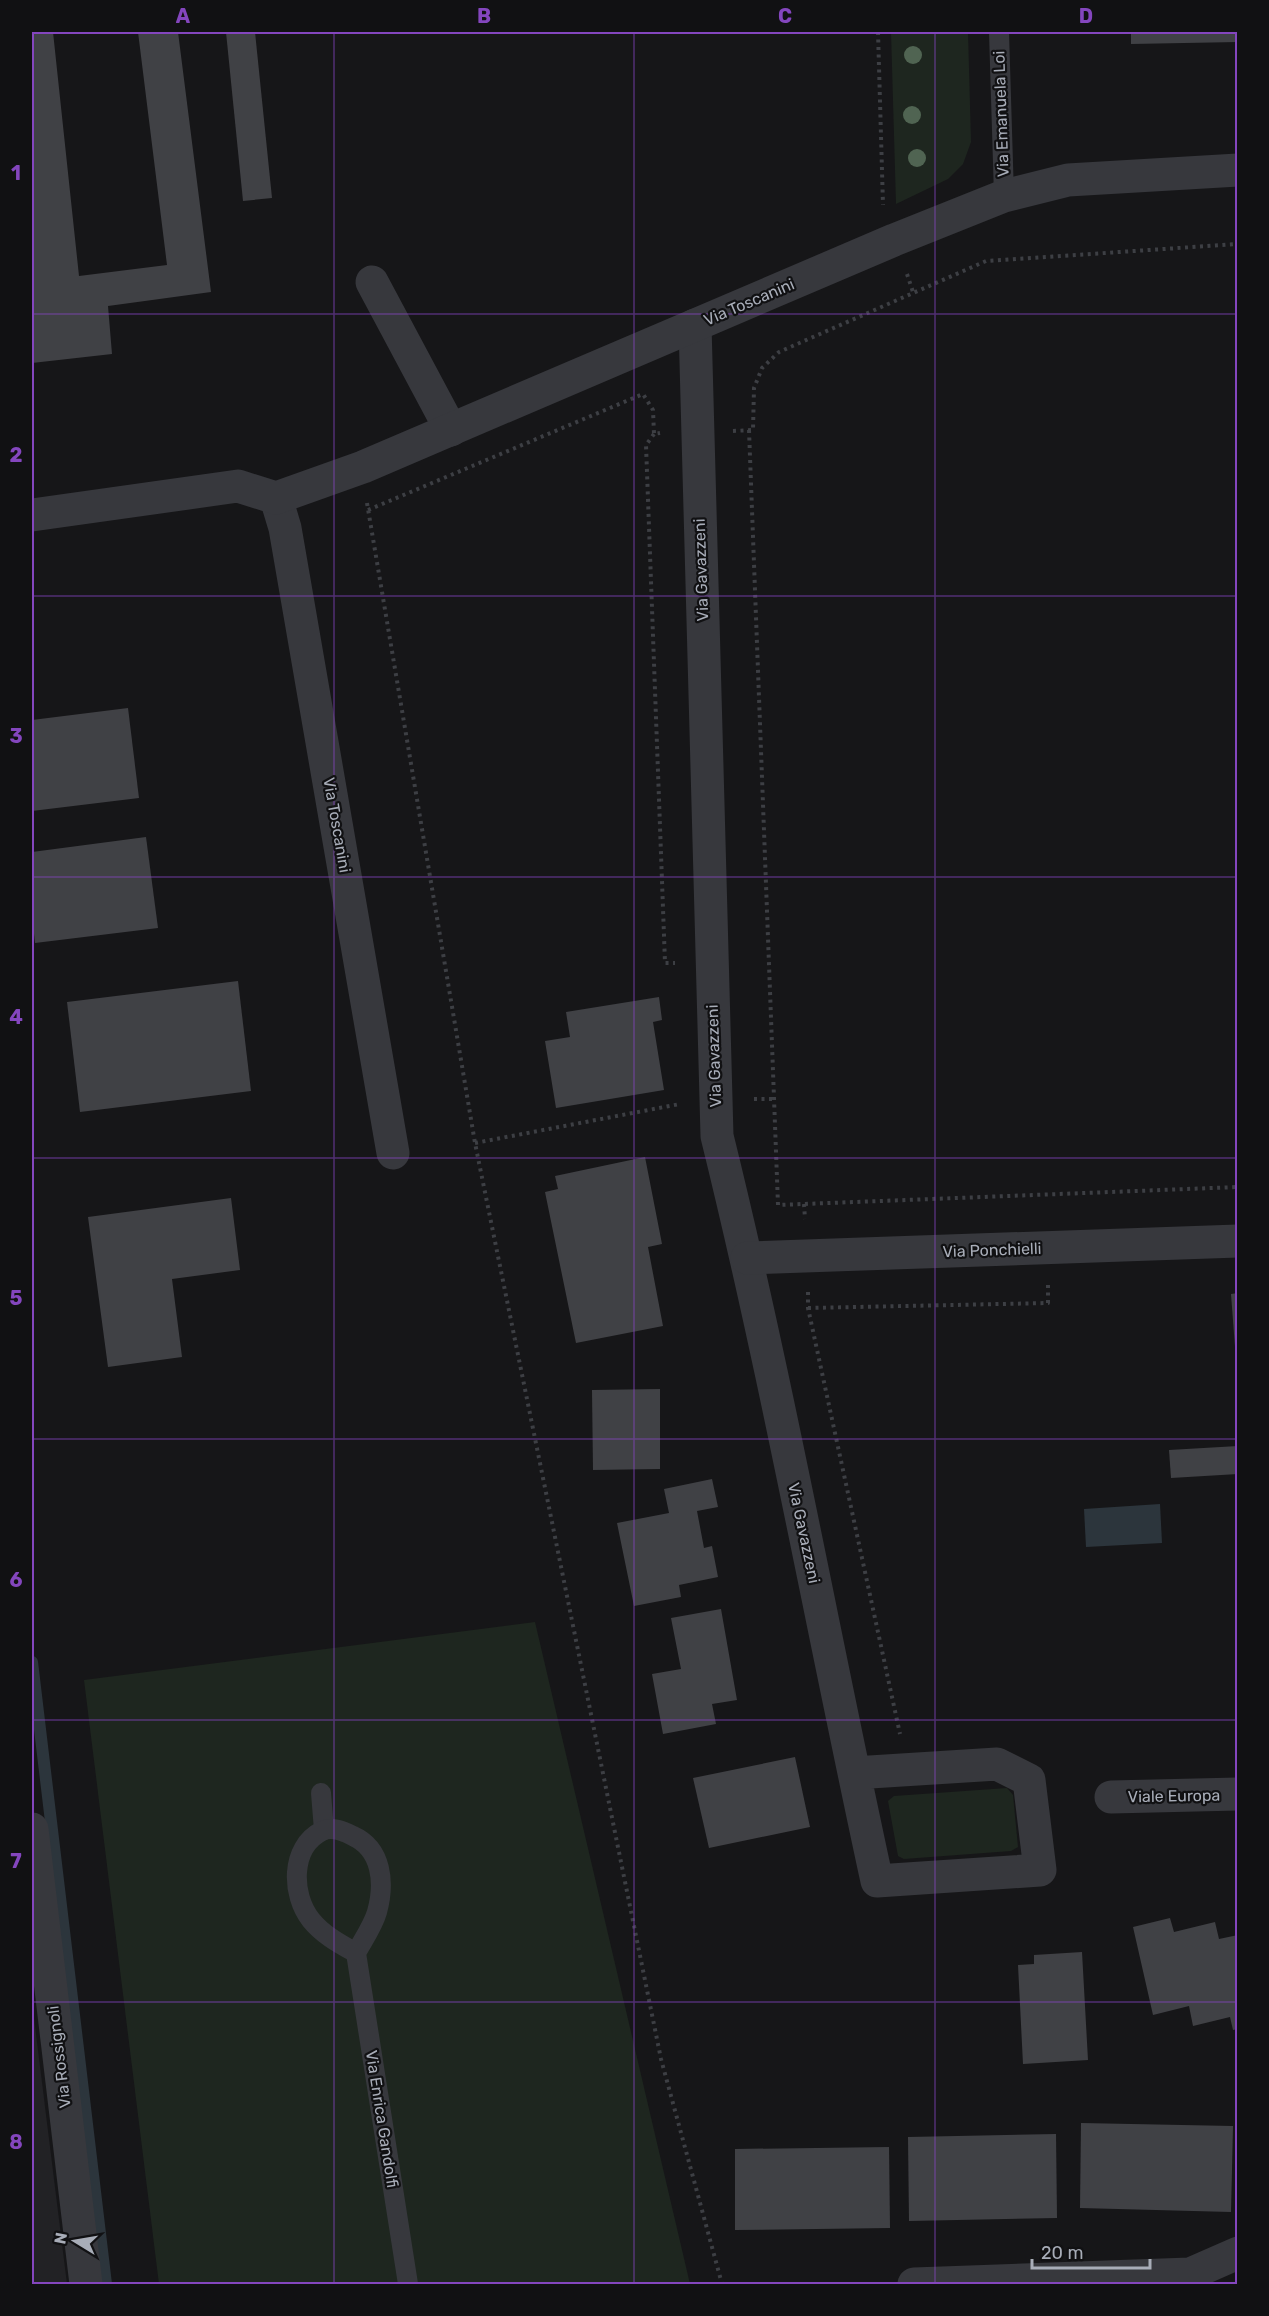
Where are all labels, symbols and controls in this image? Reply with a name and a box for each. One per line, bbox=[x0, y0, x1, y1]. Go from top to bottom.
text: A bbox=[176, 4, 191, 28]
text: B bbox=[477, 4, 491, 28]
text: C bbox=[778, 4, 792, 28]
text: D bbox=[1079, 4, 1093, 28]
street label: Via Emanuela Loi bbox=[989, 50, 1013, 178]
text: 1 bbox=[11, 161, 21, 185]
street label: Via Toscanini bbox=[701, 274, 797, 330]
text: 2 bbox=[10, 443, 23, 467]
street label: Via Gavazzeni bbox=[690, 518, 712, 622]
text: 3 bbox=[9, 724, 23, 748]
street label: Via Toscanini bbox=[319, 776, 355, 874]
street label: Via Gavazzeni bbox=[703, 1004, 725, 1108]
text: 4 bbox=[9, 1005, 23, 1029]
street label: Via Ponchielli bbox=[942, 1239, 1042, 1261]
text: 5 bbox=[10, 1286, 23, 1310]
street label: Via Gavazzeni bbox=[784, 1481, 824, 1585]
text: 6 bbox=[9, 1568, 23, 1592]
street label: Viale Europa bbox=[1128, 1786, 1220, 1806]
text: 7 bbox=[10, 1849, 22, 1873]
street label: Via Rossignoli bbox=[43, 2005, 75, 2109]
street label: Via Enrica Gandolfi bbox=[362, 2049, 402, 2189]
text: 8 bbox=[9, 2130, 23, 2154]
north arrow bbox=[45, 2211, 105, 2271]
text: N bbox=[50, 2231, 71, 2246]
scale bar bbox=[1032, 2232, 1150, 2270]
text: 20 m bbox=[1041, 2242, 1083, 2264]

